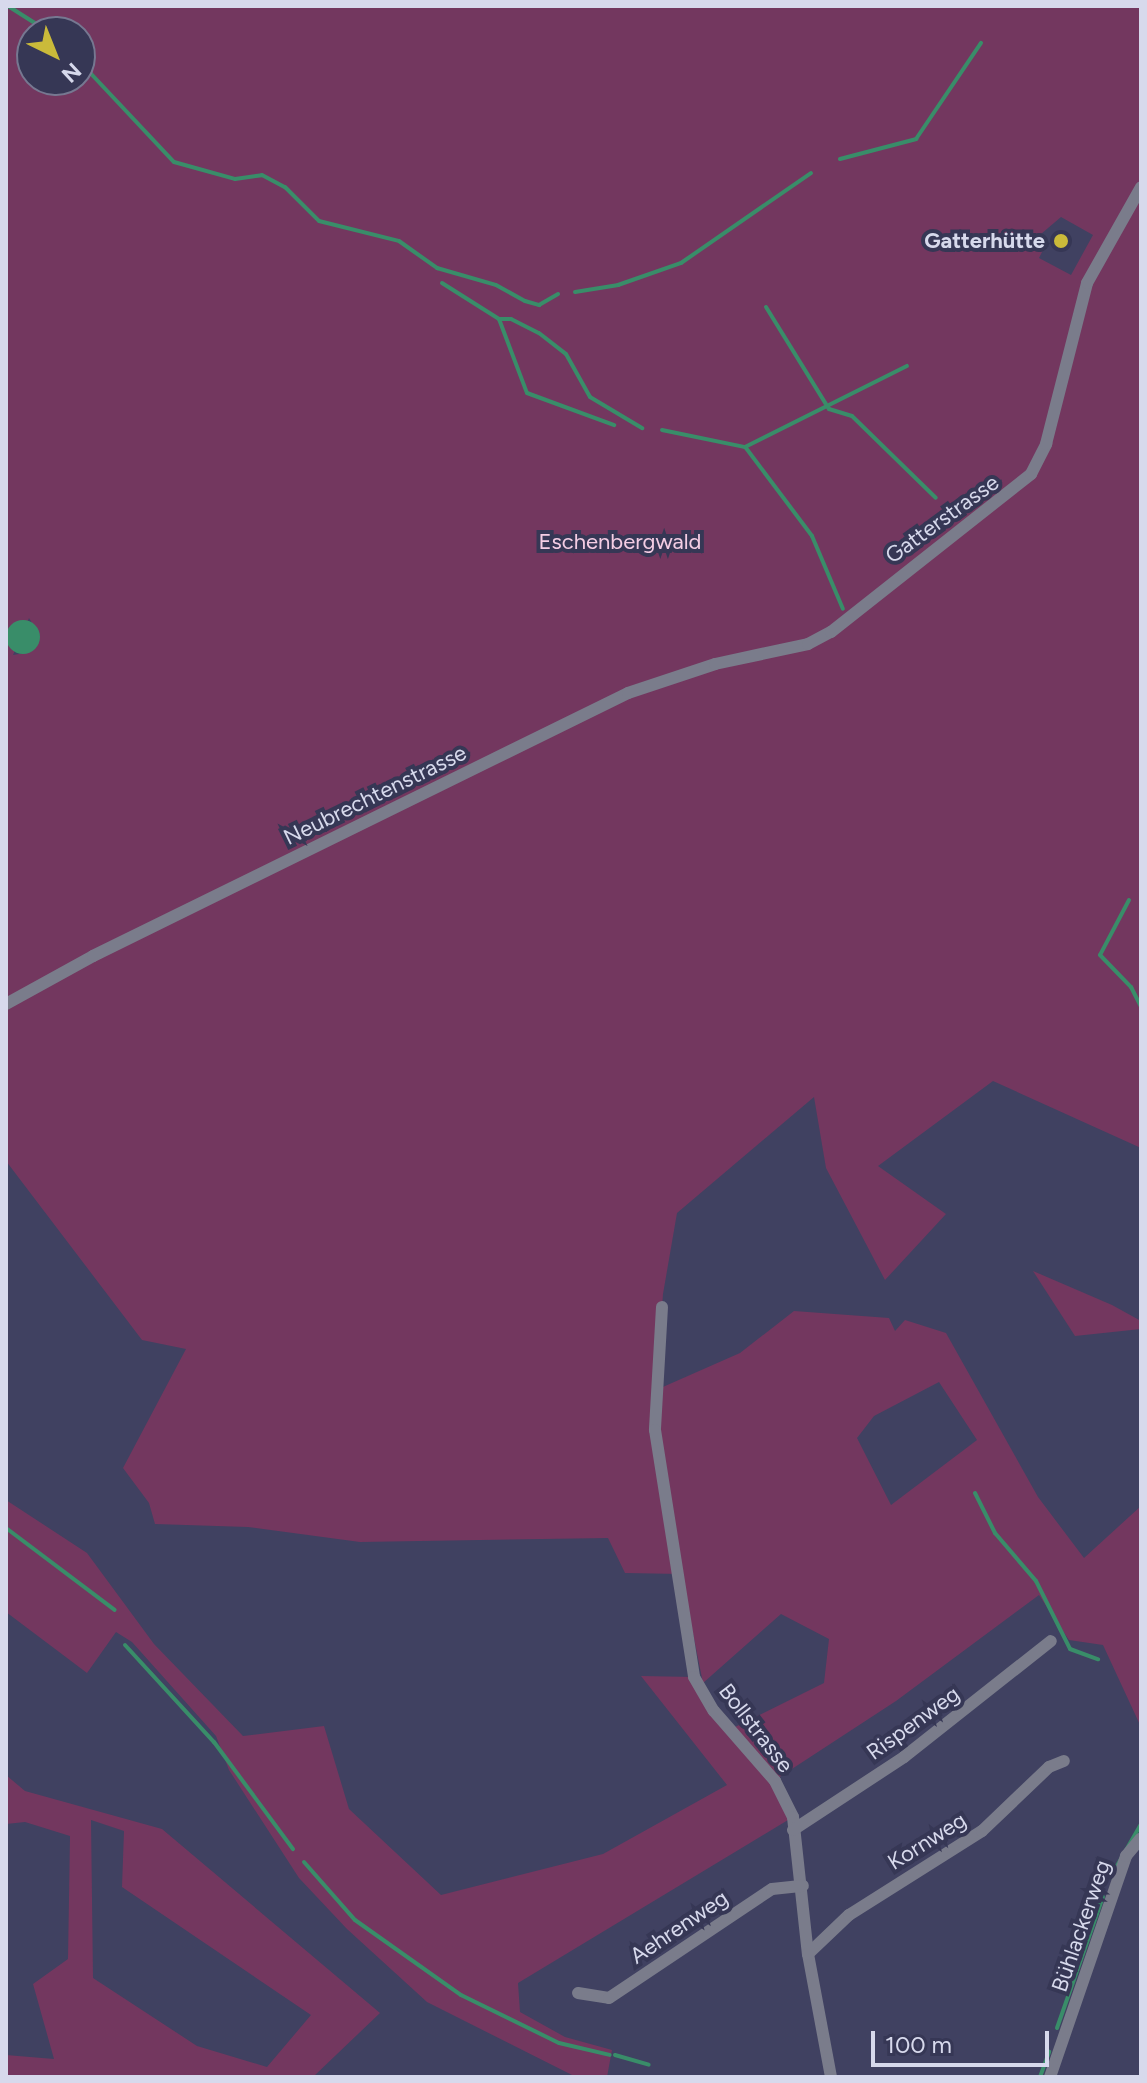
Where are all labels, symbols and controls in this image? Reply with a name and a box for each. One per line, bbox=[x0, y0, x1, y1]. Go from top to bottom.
north arrow bbox=[16, 16, 96, 96]
text: N bbox=[56, 57, 87, 88]
place label: Gatterhütte bbox=[924, 228, 1045, 254]
marker: Gatterhütte bbox=[1052, 232, 1070, 250]
street label: Gatterstrasse bbox=[880, 469, 1004, 569]
park label: Eschenbergwald bbox=[539, 529, 701, 555]
street label: Neubrechtenstrasse bbox=[279, 739, 471, 851]
street label: Bollstrasse bbox=[713, 1678, 799, 1778]
street label: Rispenweg bbox=[861, 1681, 965, 1765]
street label: Kornweg bbox=[883, 1807, 971, 1875]
street label: Bühlackerweg bbox=[1046, 1857, 1116, 1995]
street label: Aehrenweg bbox=[625, 1885, 733, 1969]
scale bar bbox=[875, 2015, 1053, 2065]
text: 100 m bbox=[885, 2030, 952, 2059]

